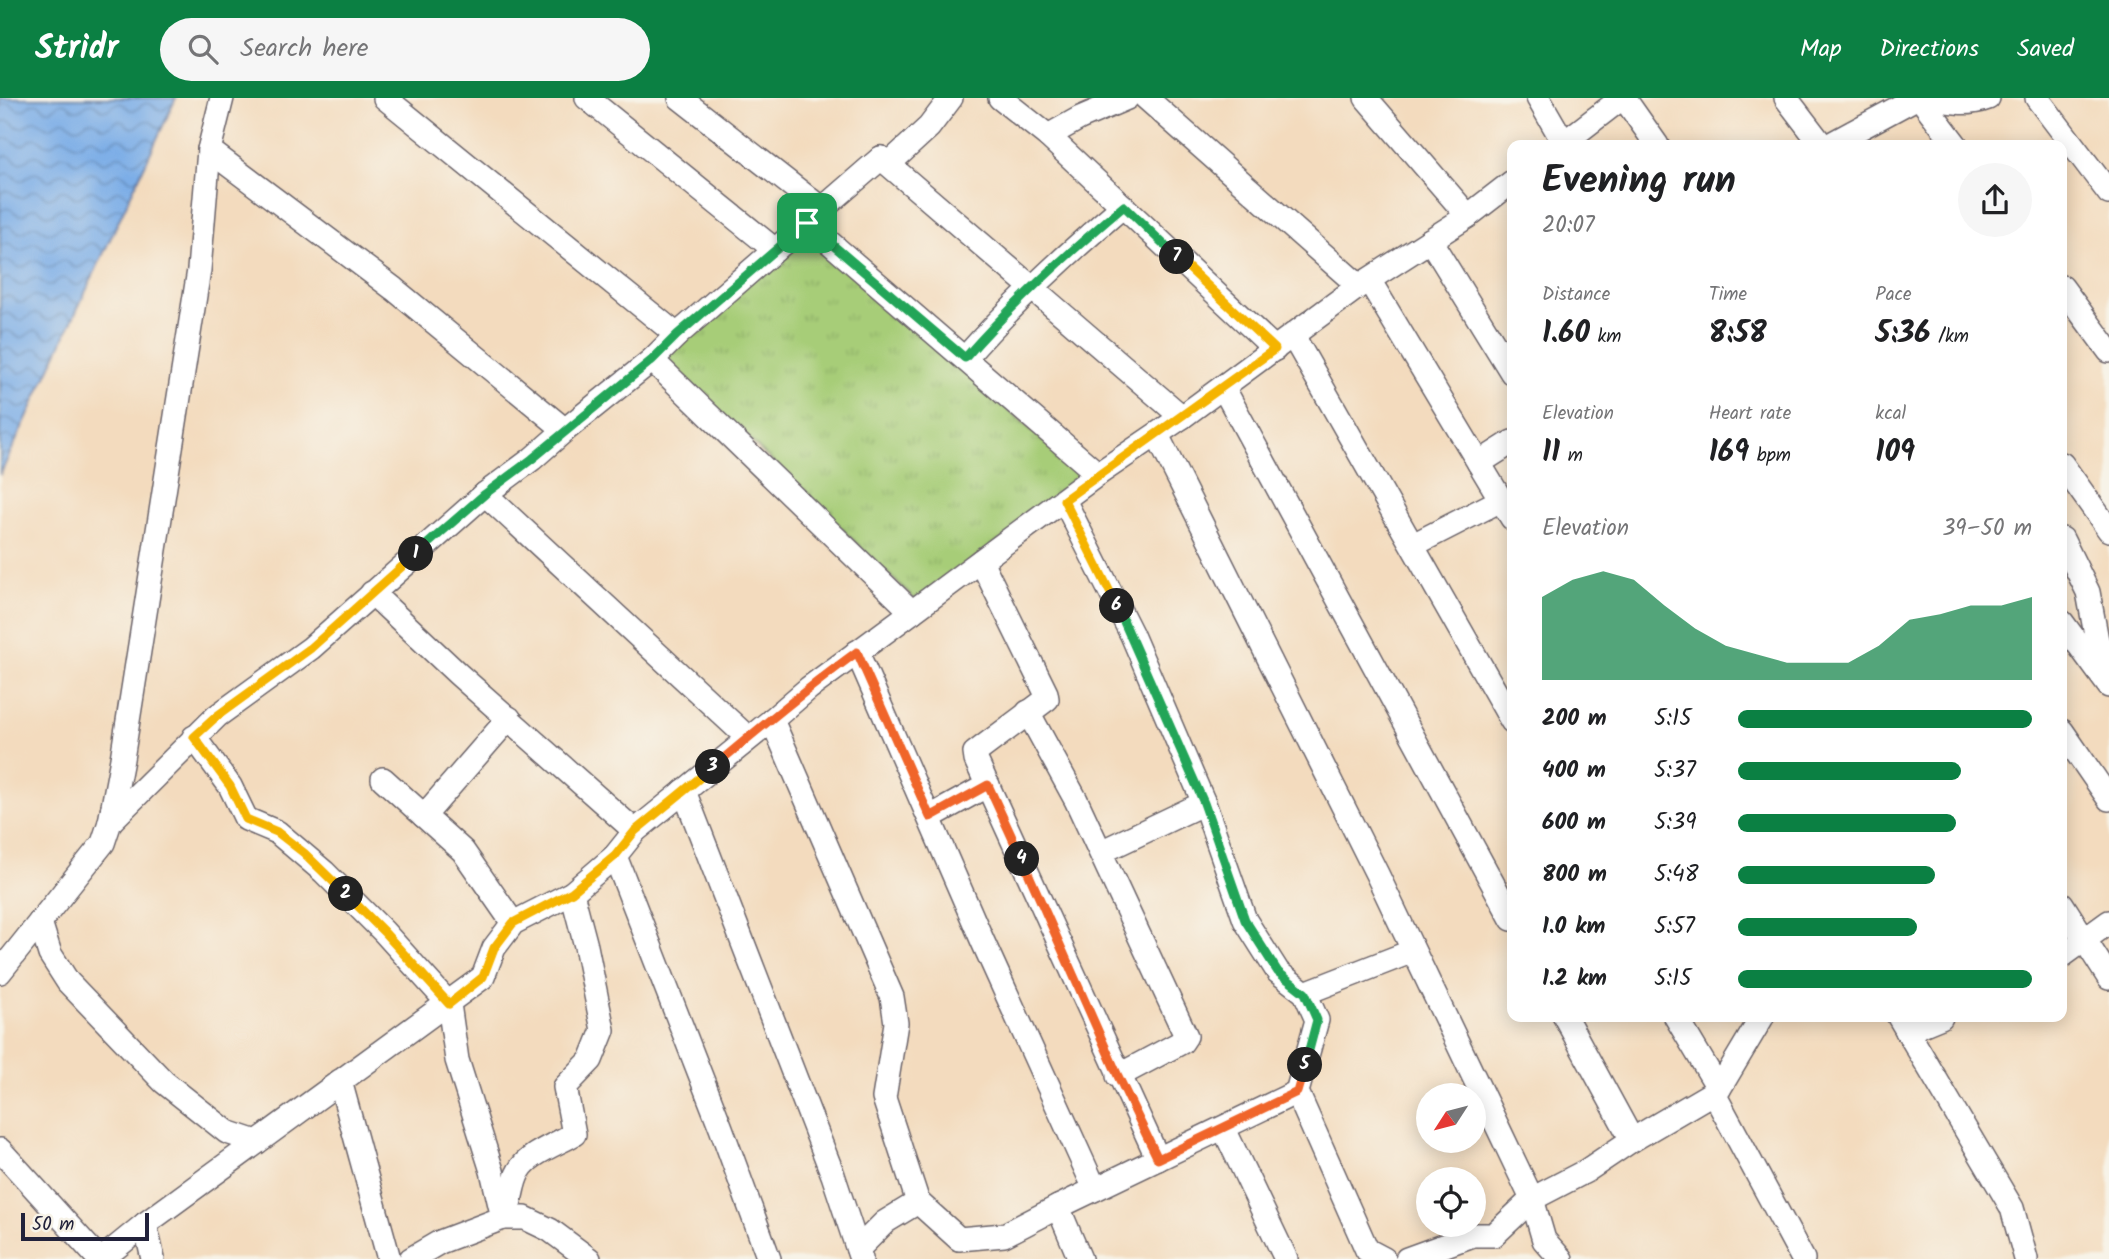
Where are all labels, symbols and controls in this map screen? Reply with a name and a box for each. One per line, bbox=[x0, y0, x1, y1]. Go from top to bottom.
search box bbox=[160, 18, 650, 81]
text: Stridr bbox=[35, 23, 118, 76]
text: Search here bbox=[240, 28, 369, 70]
icon: search bbox=[184, 30, 222, 68]
text: Map bbox=[1800, 30, 1842, 69]
text: Directions bbox=[1880, 30, 1979, 69]
text: Saved bbox=[2017, 30, 2074, 69]
text: Evening run bbox=[1542, 152, 1736, 212]
button: share bbox=[1958, 163, 2032, 237]
pin bbox=[777, 193, 837, 253]
icon: arrive bbox=[788, 204, 826, 242]
text: 20:07 bbox=[1542, 208, 1595, 244]
pin: 7 bbox=[1160, 240, 1194, 274]
text: 7 bbox=[1172, 241, 1181, 271]
text: Distance bbox=[1542, 280, 1610, 310]
text: Time bbox=[1709, 280, 1747, 310]
text: Pace bbox=[1875, 280, 1912, 310]
text: 1.60 bbox=[1542, 310, 1590, 358]
text: 8:58 bbox=[1709, 310, 1767, 358]
text: 5:36 bbox=[1875, 310, 1931, 358]
text: km bbox=[1590, 322, 1621, 352]
text: /km bbox=[1931, 322, 1969, 352]
text: Elevation bbox=[1542, 399, 1614, 429]
text: Heart rate bbox=[1709, 399, 1791, 429]
text: kcal bbox=[1875, 399, 1906, 429]
text: 11 bbox=[1542, 429, 1560, 477]
text: 169 bbox=[1709, 429, 1749, 477]
text: 109 bbox=[1875, 429, 1915, 477]
text: m bbox=[1560, 441, 1583, 471]
text: bpm bbox=[1749, 441, 1791, 471]
text: Elevation bbox=[1542, 511, 1629, 547]
text: 39–50 m bbox=[1942, 511, 2032, 547]
pin: 1 bbox=[398, 536, 434, 572]
text: 1 bbox=[413, 538, 418, 568]
pin: 6 bbox=[1100, 588, 1134, 624]
text: 6 bbox=[1111, 590, 1122, 620]
text: 200 m bbox=[1542, 701, 1607, 737]
text: 5:15 bbox=[1654, 701, 1692, 737]
pin: 3 bbox=[696, 750, 730, 784]
text: 3 bbox=[707, 751, 718, 781]
text: 400 m bbox=[1542, 753, 1606, 789]
text: 5:37 bbox=[1654, 753, 1696, 789]
text: 600 m bbox=[1542, 805, 1606, 841]
text: 5:39 bbox=[1654, 805, 1696, 841]
pin: 4 bbox=[1004, 842, 1040, 876]
text: 4 bbox=[1016, 843, 1027, 873]
text: 800 m bbox=[1542, 857, 1607, 893]
text: 5:48 bbox=[1654, 857, 1699, 893]
pin: 2 bbox=[328, 876, 364, 912]
text: 2 bbox=[340, 878, 351, 908]
text: 1.0 km bbox=[1542, 909, 1605, 945]
text: 5:57 bbox=[1654, 909, 1695, 945]
text: 1.2 km bbox=[1542, 961, 1607, 997]
text: 5:15 bbox=[1654, 961, 1692, 997]
pin: 5 bbox=[1288, 1048, 1322, 1082]
text: 5 bbox=[1300, 1049, 1309, 1079]
north arrow bbox=[1416, 1083, 1486, 1153]
map controls bbox=[1416, 1083, 1486, 1237]
button: locate bbox=[1416, 1167, 1486, 1237]
scale bar bbox=[21, 1210, 149, 1242]
text: 50 m bbox=[32, 1210, 74, 1240]

